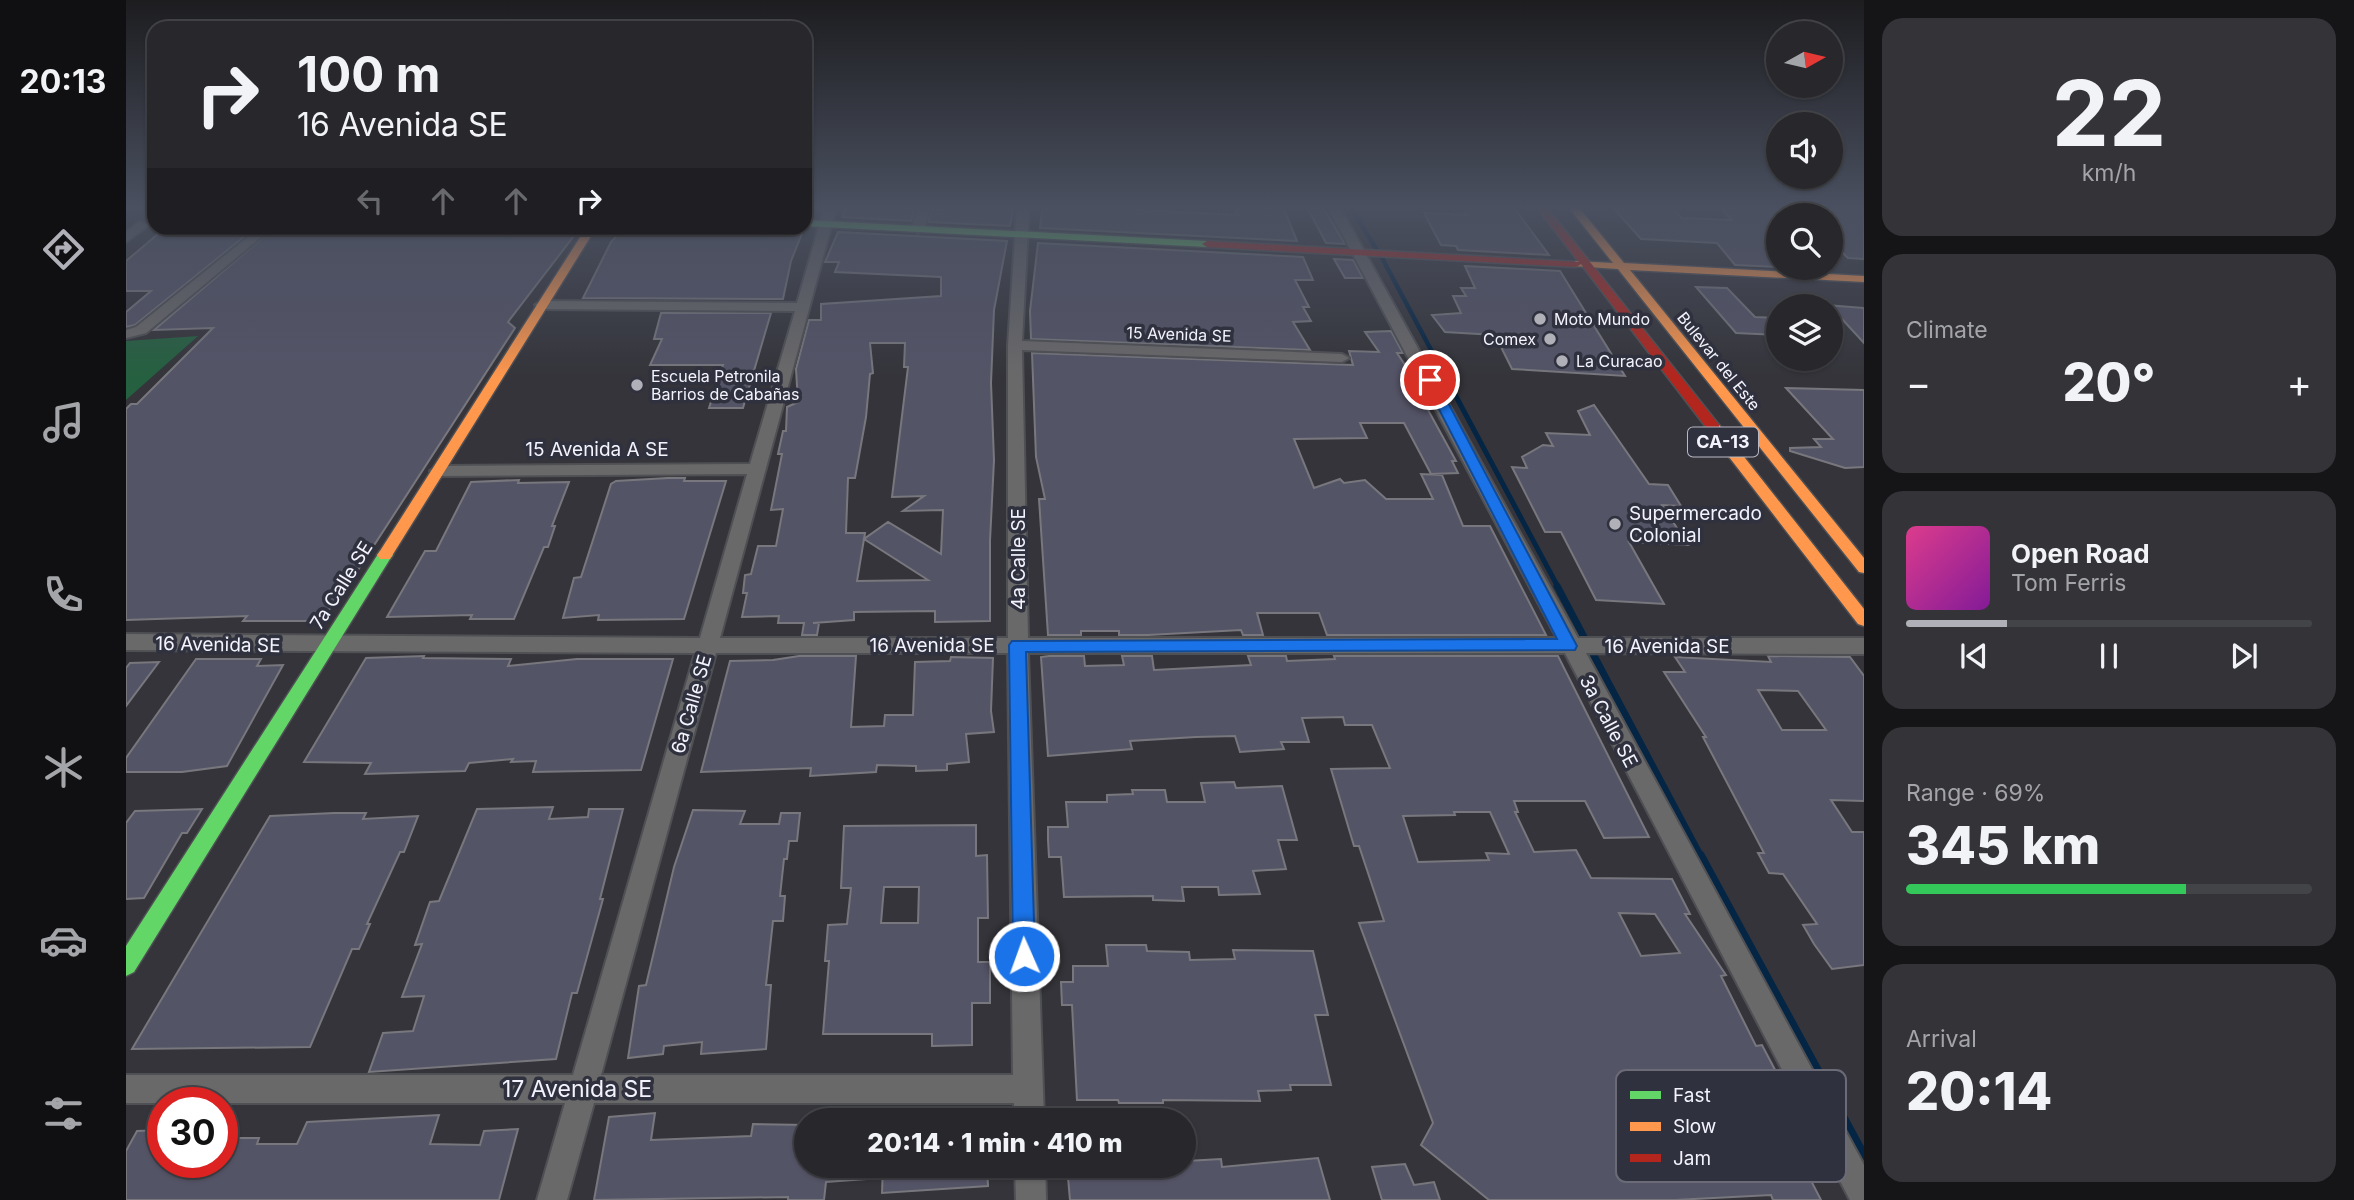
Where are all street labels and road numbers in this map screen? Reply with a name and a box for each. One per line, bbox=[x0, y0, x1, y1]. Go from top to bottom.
street label: Bulevar del Este bbox=[1673, 308, 1765, 414]
street label: 15 Avenida SE bbox=[1126, 322, 1232, 346]
road number: CA-13 bbox=[1688, 428, 1758, 457]
street label: 15 Avenida A SE bbox=[525, 438, 669, 461]
street label: 4a Calle SE bbox=[1007, 508, 1030, 610]
street label: 7a Calle SE bbox=[305, 537, 378, 634]
street label: 16 Avenida SE bbox=[155, 632, 281, 657]
street label: 16 Avenida SE bbox=[869, 634, 995, 657]
street label: 16 Avenida SE bbox=[1604, 635, 1730, 658]
street label: 6a Calle SE bbox=[666, 652, 717, 756]
street label: 3a Calle SE bbox=[1575, 671, 1643, 771]
street label: 17 Avenida SE bbox=[502, 1075, 652, 1103]

